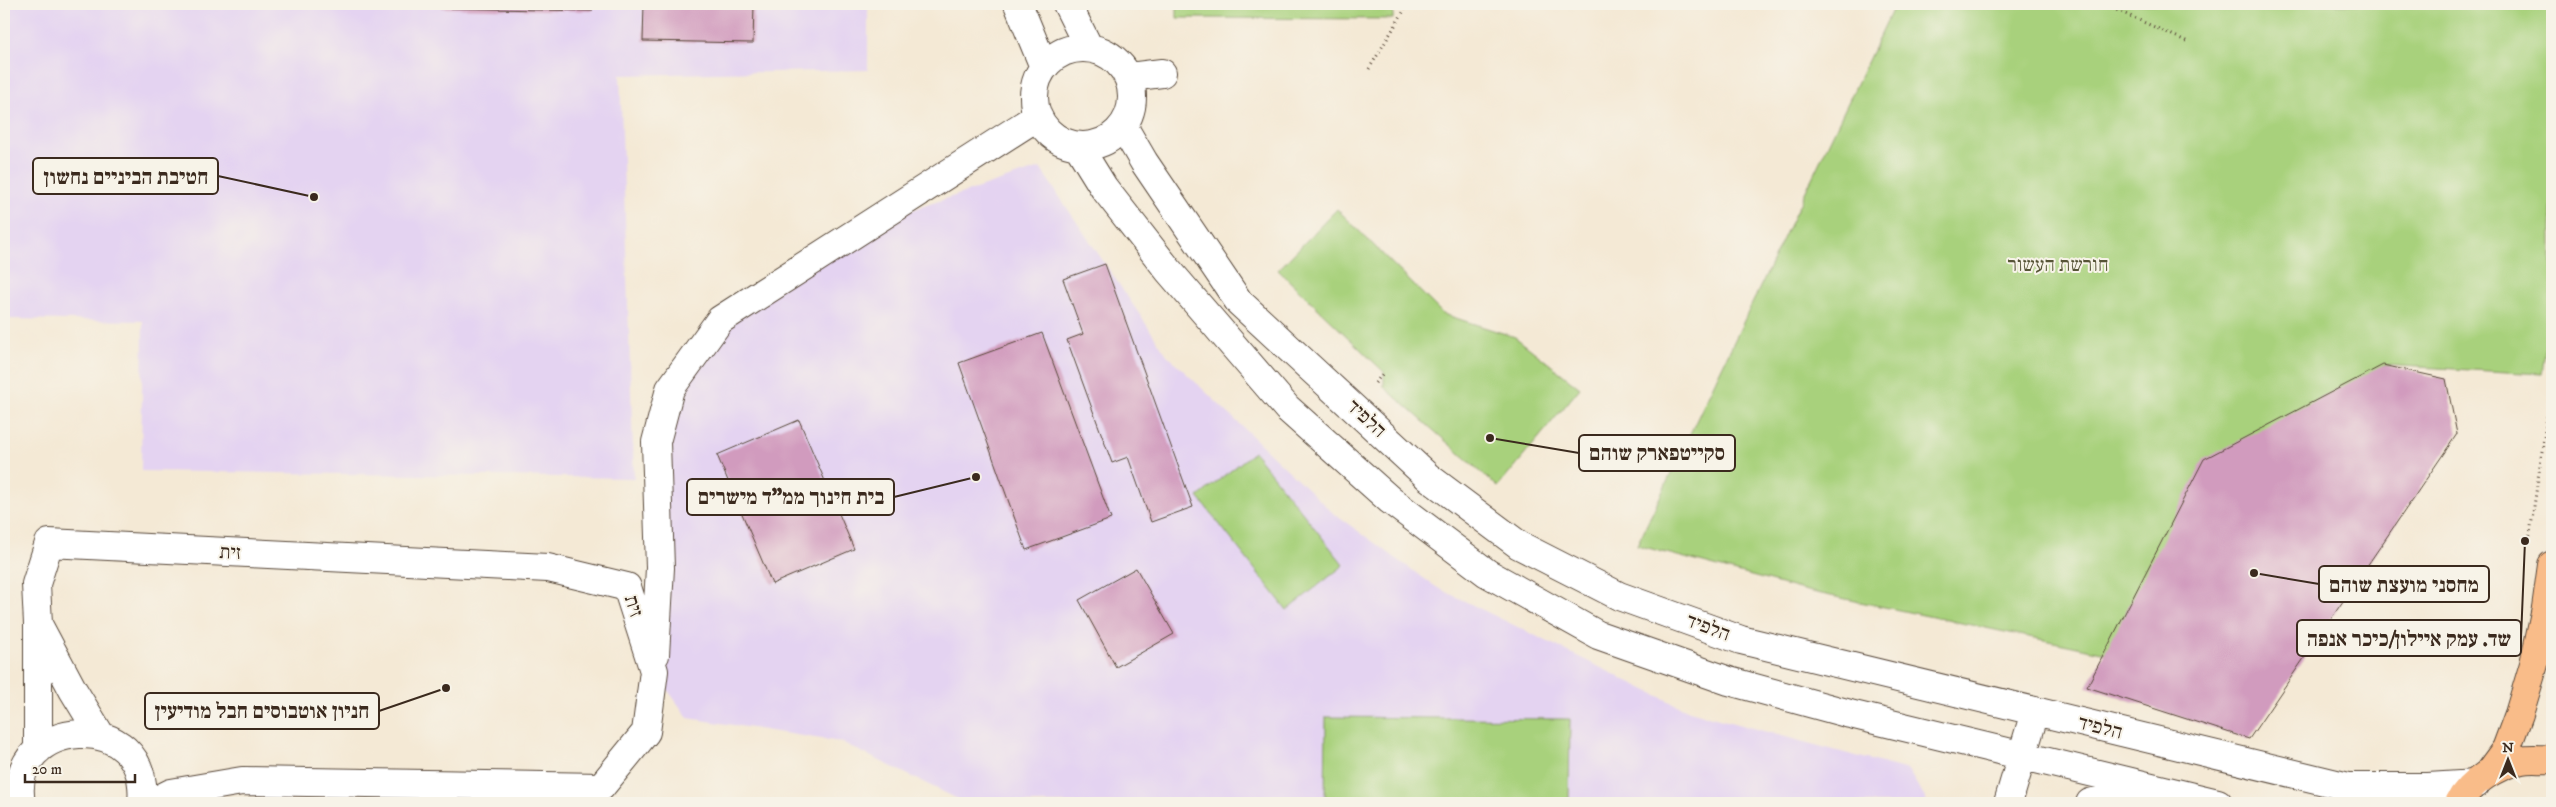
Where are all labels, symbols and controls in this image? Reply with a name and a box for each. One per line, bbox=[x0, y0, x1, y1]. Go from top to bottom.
callout: חטיבת הביניים נחשון bbox=[33, 158, 218, 194]
text: חטיבת הביניים נחשון bbox=[44, 165, 208, 191]
park label: חורשת העשור bbox=[2007, 253, 2109, 278]
street label: הלפיד bbox=[1341, 395, 1391, 443]
callout: סקייטפארק שוהם bbox=[1579, 435, 1735, 471]
text: סקייטפארק שוהם bbox=[1589, 441, 1725, 467]
callout: בית חינוך ממ"ד מישרים bbox=[687, 479, 894, 515]
text: בית חינוך ממ"ד מישרים bbox=[698, 485, 884, 511]
street label: זית bbox=[219, 540, 241, 566]
callout: מחסני מועצת שוהם bbox=[2319, 566, 2489, 602]
text: מחסני מועצת שוהם bbox=[2329, 573, 2479, 599]
street label: זית bbox=[618, 592, 648, 620]
street label: הלפיד bbox=[1683, 609, 1733, 647]
callout: שד. עמק איילון/כיכר אנפה bbox=[2297, 620, 2521, 656]
text: שד. עמק איילון/כיכר אנפה bbox=[2307, 627, 2511, 653]
callout: חניון אוטבוסים חבל מודיעין bbox=[145, 693, 379, 729]
text: חניון אוטבוסים חבל מודיעין bbox=[155, 699, 369, 725]
street label: הלפיד bbox=[2075, 710, 2125, 746]
north arrow bbox=[2484, 734, 2534, 784]
text: N bbox=[2502, 739, 2514, 757]
scale bar bbox=[25, 752, 135, 784]
text: 20 m bbox=[32, 760, 62, 779]

